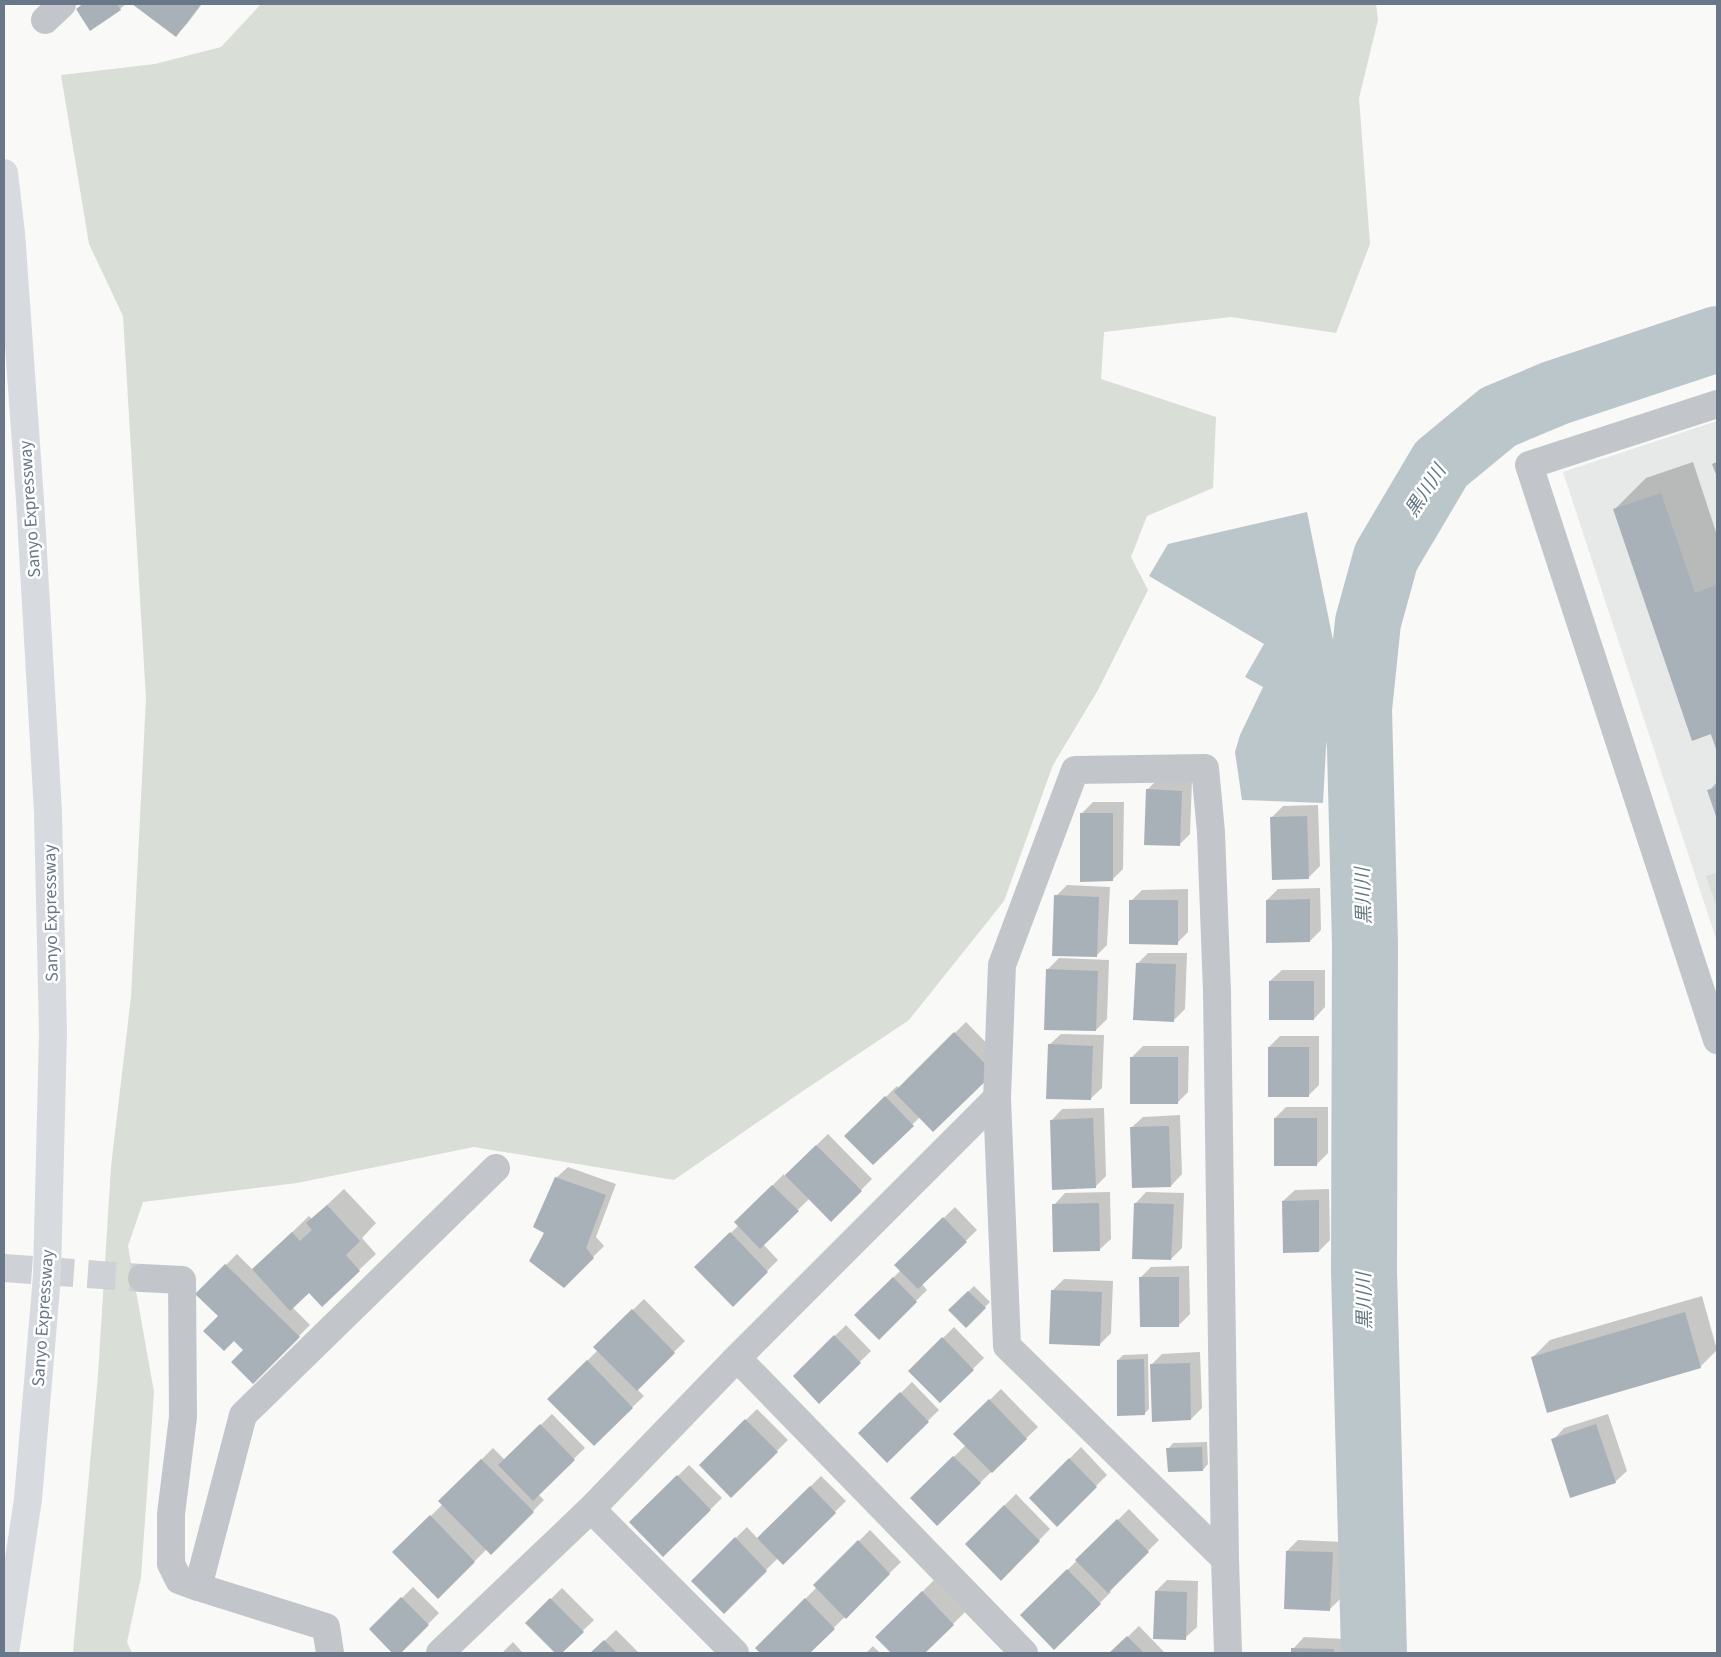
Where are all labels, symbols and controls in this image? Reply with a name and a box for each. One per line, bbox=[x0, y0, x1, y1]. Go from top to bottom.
street label: Sanyo Expressway bbox=[13, 439, 47, 578]
water label: 黒川川 bbox=[1399, 458, 1454, 522]
street label: Sanyo Expressway bbox=[37, 843, 65, 982]
water label: 黒川川 bbox=[1349, 865, 1378, 925]
street label: Sanyo Expressway bbox=[26, 1248, 60, 1387]
water label: 黒川川 bbox=[1351, 1270, 1379, 1330]

